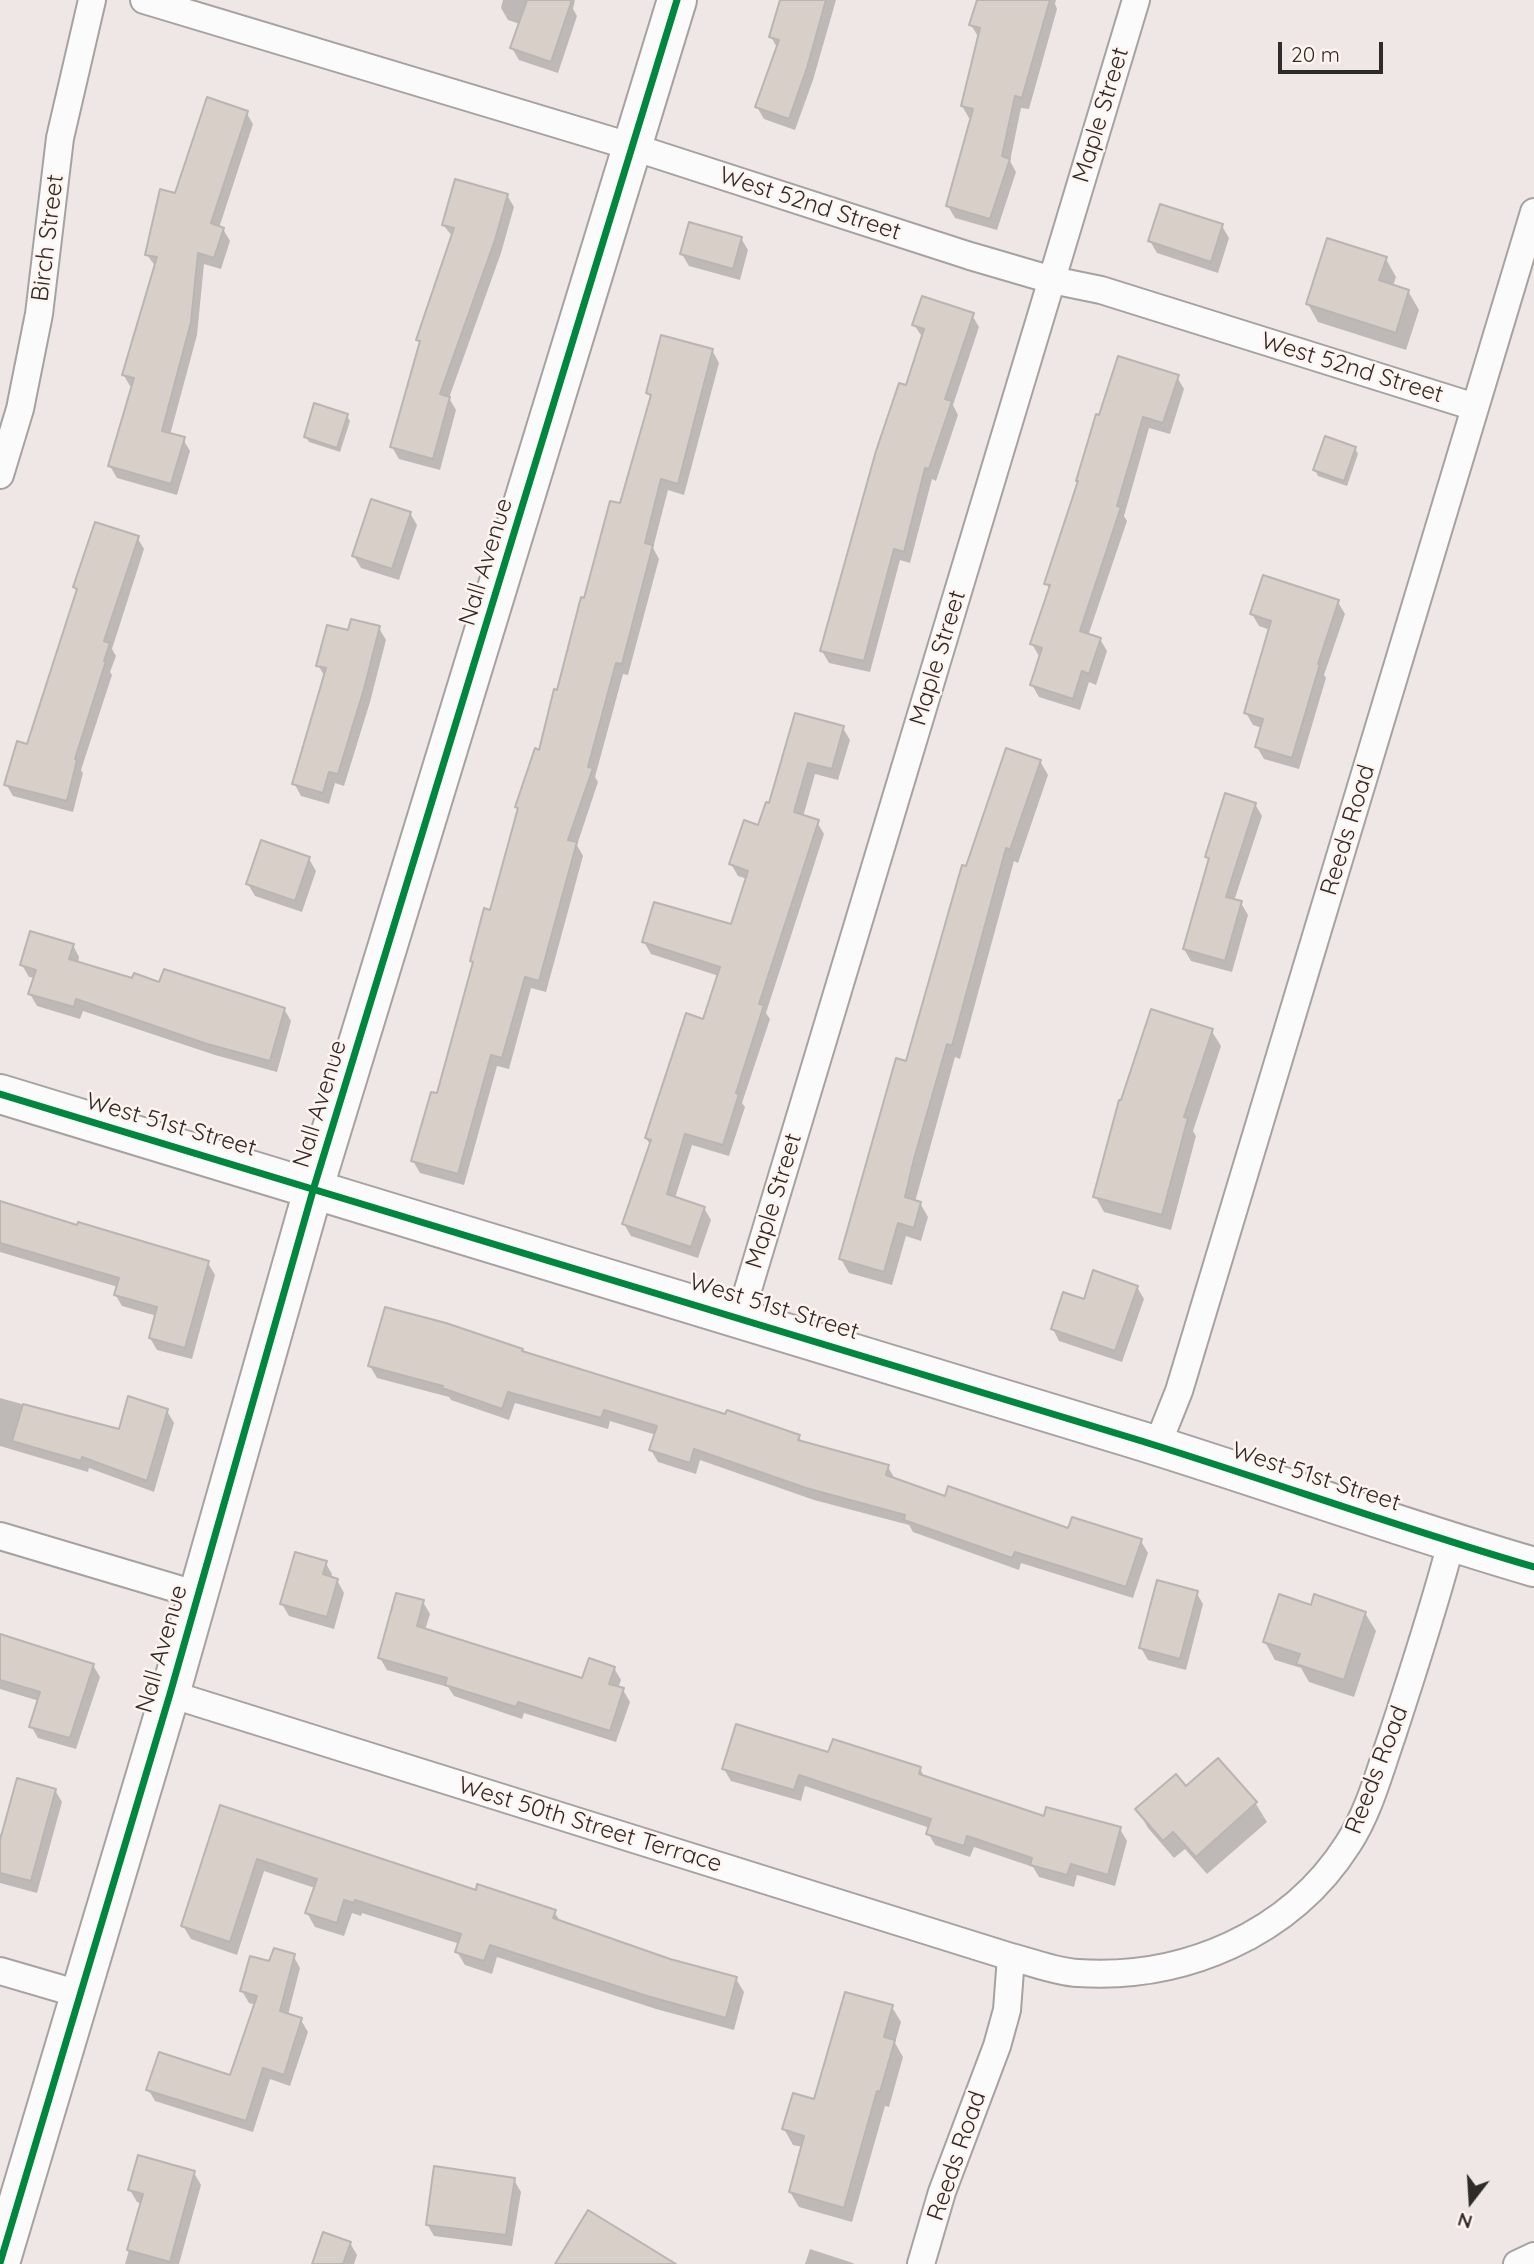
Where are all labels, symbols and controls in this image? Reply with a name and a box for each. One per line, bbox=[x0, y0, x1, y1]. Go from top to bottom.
scale bar bbox=[1282, 28, 1387, 72]
text: 20 m bbox=[1291, 41, 1340, 67]
street label: Maple Street bbox=[1067, 44, 1135, 186]
street label: West 52nd Street bbox=[716, 161, 904, 247]
street label: Birch Street bbox=[26, 173, 70, 303]
street label: West 52nd Street bbox=[1257, 327, 1447, 409]
street label: Nall Avenue bbox=[453, 495, 519, 629]
street label: Maple Street bbox=[904, 587, 972, 729]
street label: Reeds Road bbox=[1314, 761, 1382, 899]
street label: Nall Avenue bbox=[287, 1037, 353, 1171]
street label: West 51st Street bbox=[83, 1087, 259, 1163]
street label: Maple Street bbox=[740, 1130, 808, 1272]
street label: West 51st Street bbox=[686, 1268, 862, 1346]
street label: West 51st Street bbox=[1228, 1436, 1404, 1518]
street label: Nall Avenue bbox=[130, 1582, 194, 1716]
street label: Reeds Road bbox=[1339, 1702, 1415, 1838]
street label: West 50th Street Terrace bbox=[455, 1771, 725, 1879]
street label: Reeds Road bbox=[921, 2088, 993, 2224]
north arrow bbox=[1436, 2166, 1506, 2236]
text: N bbox=[1455, 2208, 1475, 2235]

